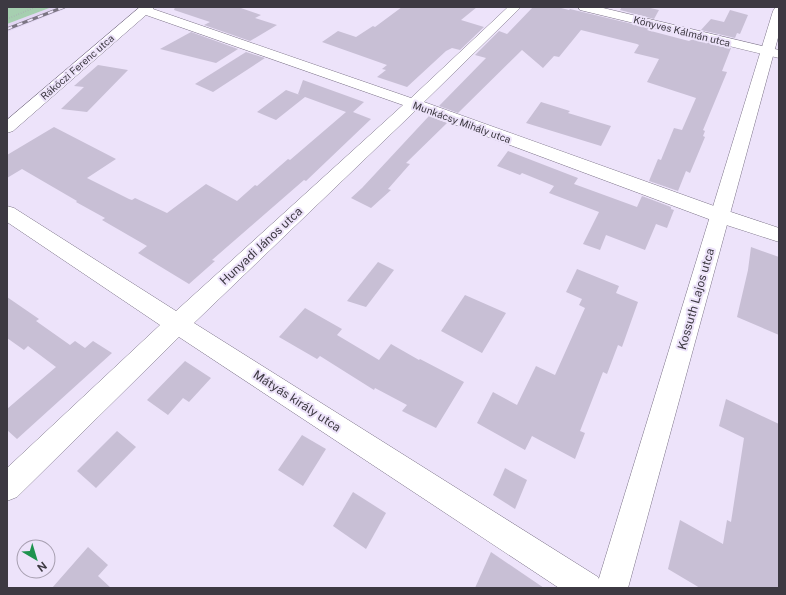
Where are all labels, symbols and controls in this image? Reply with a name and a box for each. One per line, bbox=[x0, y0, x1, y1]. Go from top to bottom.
street label: Könyves Kálmán utca bbox=[632, 13, 732, 49]
street label: Rákóczi Ferenc utca bbox=[38, 32, 116, 102]
street label: Munkácsy Mihály utca bbox=[411, 99, 513, 145]
street label: Hunyadi János utca bbox=[217, 204, 305, 288]
street label: Kossuth Lajos utca bbox=[675, 247, 717, 351]
street label: Mátyás király utca bbox=[251, 367, 343, 435]
north arrow bbox=[16, 539, 56, 579]
text: N bbox=[35, 560, 49, 574]

